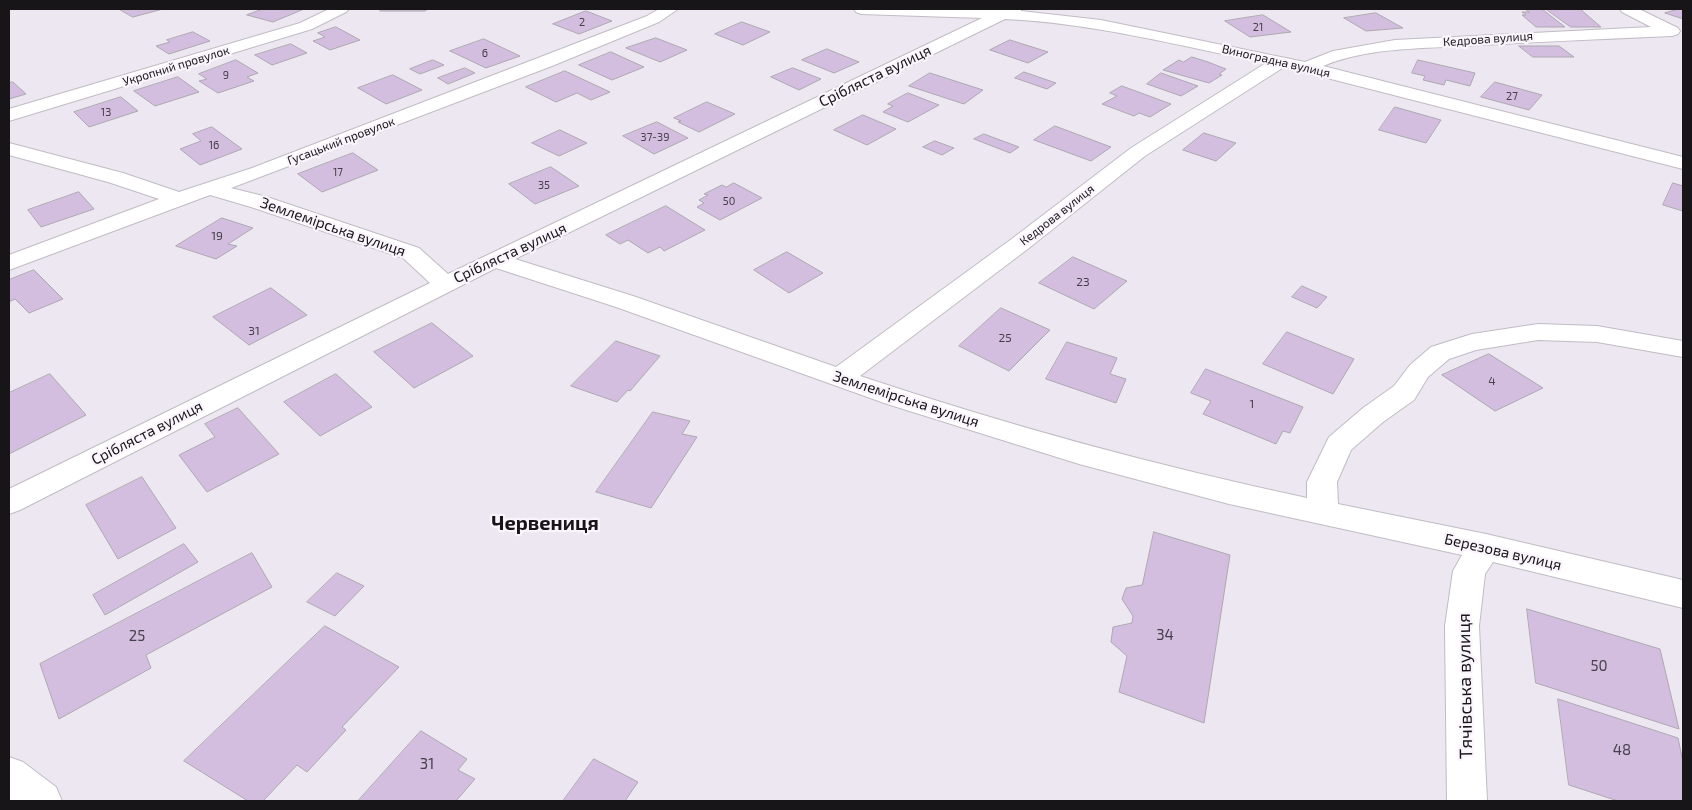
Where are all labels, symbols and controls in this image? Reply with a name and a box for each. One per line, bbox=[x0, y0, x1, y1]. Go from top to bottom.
house number: 2 bbox=[579, 15, 585, 29]
house number: 21 bbox=[1253, 20, 1263, 34]
street label: Кедрова вулиця bbox=[1442, 29, 1534, 49]
street label: Срібляста вулиця bbox=[816, 41, 934, 111]
street label: Виноградна вулиця bbox=[1220, 42, 1332, 80]
street label: Укропний провулок bbox=[121, 43, 231, 89]
house number: 6 bbox=[482, 46, 488, 60]
house number: 9 bbox=[223, 68, 229, 82]
house number: 27 bbox=[1506, 89, 1518, 103]
house number: 13 bbox=[101, 105, 111, 119]
street label: Гусацький провулок bbox=[285, 114, 397, 168]
house number: 37-39 bbox=[641, 130, 669, 144]
house number: 16 bbox=[209, 138, 219, 152]
house number: 17 bbox=[333, 165, 343, 179]
house number: 35 bbox=[538, 178, 550, 192]
street label: Кедрова вулиця bbox=[1017, 182, 1097, 248]
street label: Землемірська вулиця bbox=[258, 194, 408, 260]
house number: 50 bbox=[723, 194, 735, 208]
street label: Срібляста вулиця bbox=[451, 219, 569, 287]
house number: 19 bbox=[211, 229, 223, 243]
house number: 23 bbox=[1076, 275, 1090, 289]
house number: 31 bbox=[248, 324, 260, 338]
house number: 25 bbox=[998, 331, 1012, 345]
street label: Землемірська вулиця bbox=[831, 367, 981, 431]
house number: 4 bbox=[1488, 374, 1496, 388]
street label: Срібляста вулиця bbox=[88, 397, 206, 469]
house number: 1 bbox=[1250, 397, 1254, 411]
district label: Червениця bbox=[491, 511, 599, 535]
street label: Березова вулиця bbox=[1443, 530, 1563, 574]
street label: Тячівська вулиця bbox=[1453, 613, 1477, 759]
house number: 34 bbox=[1156, 626, 1174, 644]
house number: 25 bbox=[129, 627, 145, 645]
house number: 50 bbox=[1590, 657, 1608, 675]
house number: 48 bbox=[1613, 741, 1631, 759]
house number: 31 bbox=[420, 755, 434, 773]

